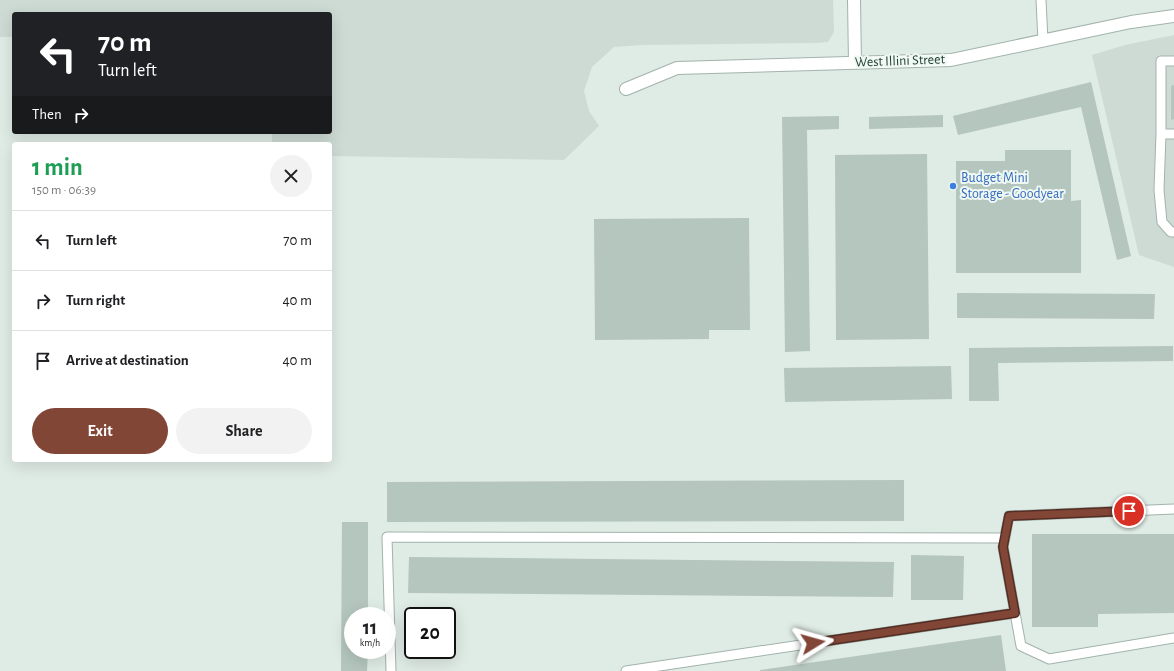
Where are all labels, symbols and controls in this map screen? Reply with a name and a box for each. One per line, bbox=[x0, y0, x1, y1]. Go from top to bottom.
icon: left bbox=[32, 28, 84, 80]
text: 70 m bbox=[98, 29, 152, 57]
street label: West Illini Street bbox=[855, 52, 946, 70]
text: Turn left bbox=[98, 62, 157, 80]
icon: right bbox=[70, 104, 92, 126]
text: Then bbox=[32, 107, 62, 122]
button: close bbox=[270, 155, 312, 197]
text: 1 min bbox=[32, 156, 83, 180]
place label: Budget Mini Storage - Goodyear bbox=[961, 171, 1064, 201]
marker: Budget Mini Storage - Goodyear bbox=[948, 181, 958, 191]
text: 150 m · 06:39 bbox=[32, 184, 96, 197]
icon: left bbox=[32, 230, 54, 252]
text: Turn left bbox=[66, 233, 117, 248]
text: 70 m bbox=[283, 233, 312, 248]
icon: right bbox=[32, 290, 54, 312]
text: Turn right bbox=[66, 293, 125, 308]
text: 40 m bbox=[282, 293, 312, 308]
icon: arrive bbox=[32, 350, 54, 372]
text: Arrive at destination bbox=[66, 353, 189, 368]
text: 40 m bbox=[282, 353, 312, 368]
button: Exit bbox=[32, 408, 168, 454]
button: Share bbox=[176, 408, 312, 454]
pin bbox=[1112, 494, 1146, 528]
icon: arrive bbox=[1118, 500, 1140, 522]
speed limit sign: 20 bbox=[404, 607, 456, 659]
text: 11 bbox=[363, 618, 377, 638]
position arrow bbox=[792, 622, 834, 664]
text: km/h bbox=[360, 638, 380, 648]

